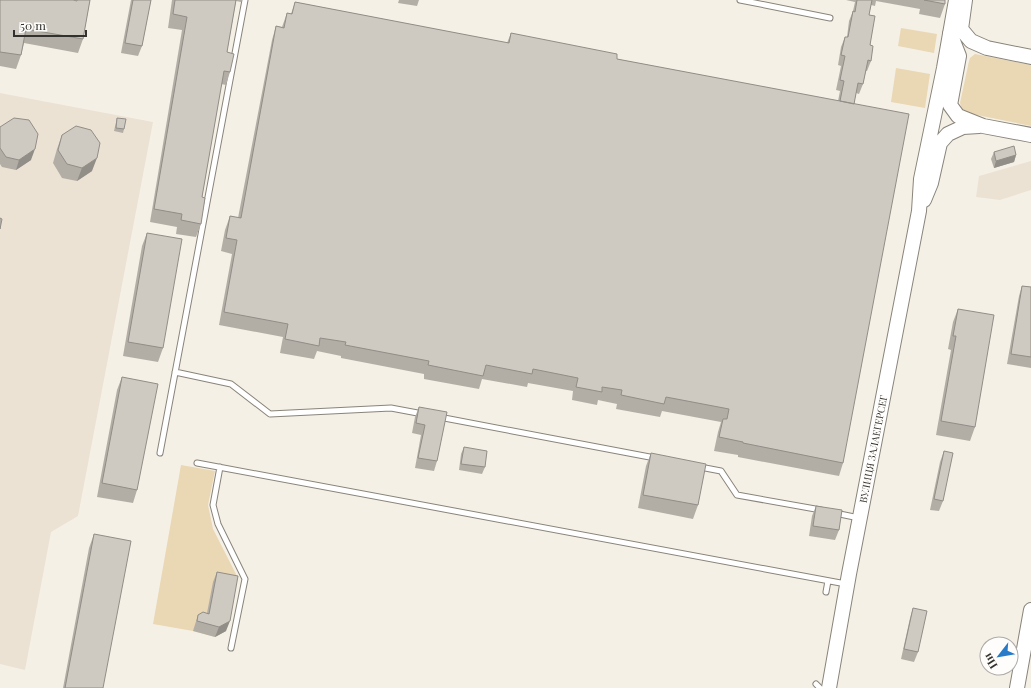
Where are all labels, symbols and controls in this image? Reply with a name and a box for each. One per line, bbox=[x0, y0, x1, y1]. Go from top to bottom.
scale bar bbox=[14, 12, 86, 38]
text: 50 m bbox=[20, 17, 46, 33]
street label: ВУЛИЦЯ ЗАЛАЕГЕРСЕГ bbox=[856, 393, 890, 504]
north arrow bbox=[979, 636, 1019, 676]
text: Пн bbox=[979, 651, 1001, 672]

